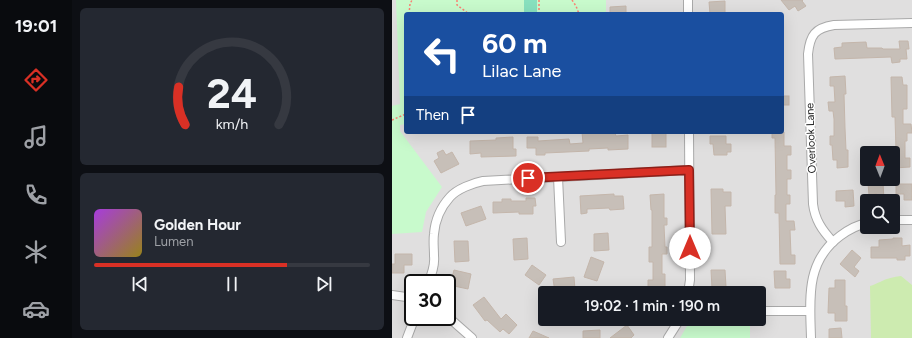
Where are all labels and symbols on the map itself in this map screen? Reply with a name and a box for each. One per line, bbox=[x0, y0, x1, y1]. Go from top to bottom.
street label: Overlook Lane bbox=[803, 103, 819, 173]
north arrow bbox=[860, 146, 900, 186]
pin bbox=[511, 161, 545, 195]
position arrow bbox=[669, 227, 711, 269]
speed limit sign: 30 bbox=[404, 274, 456, 326]

